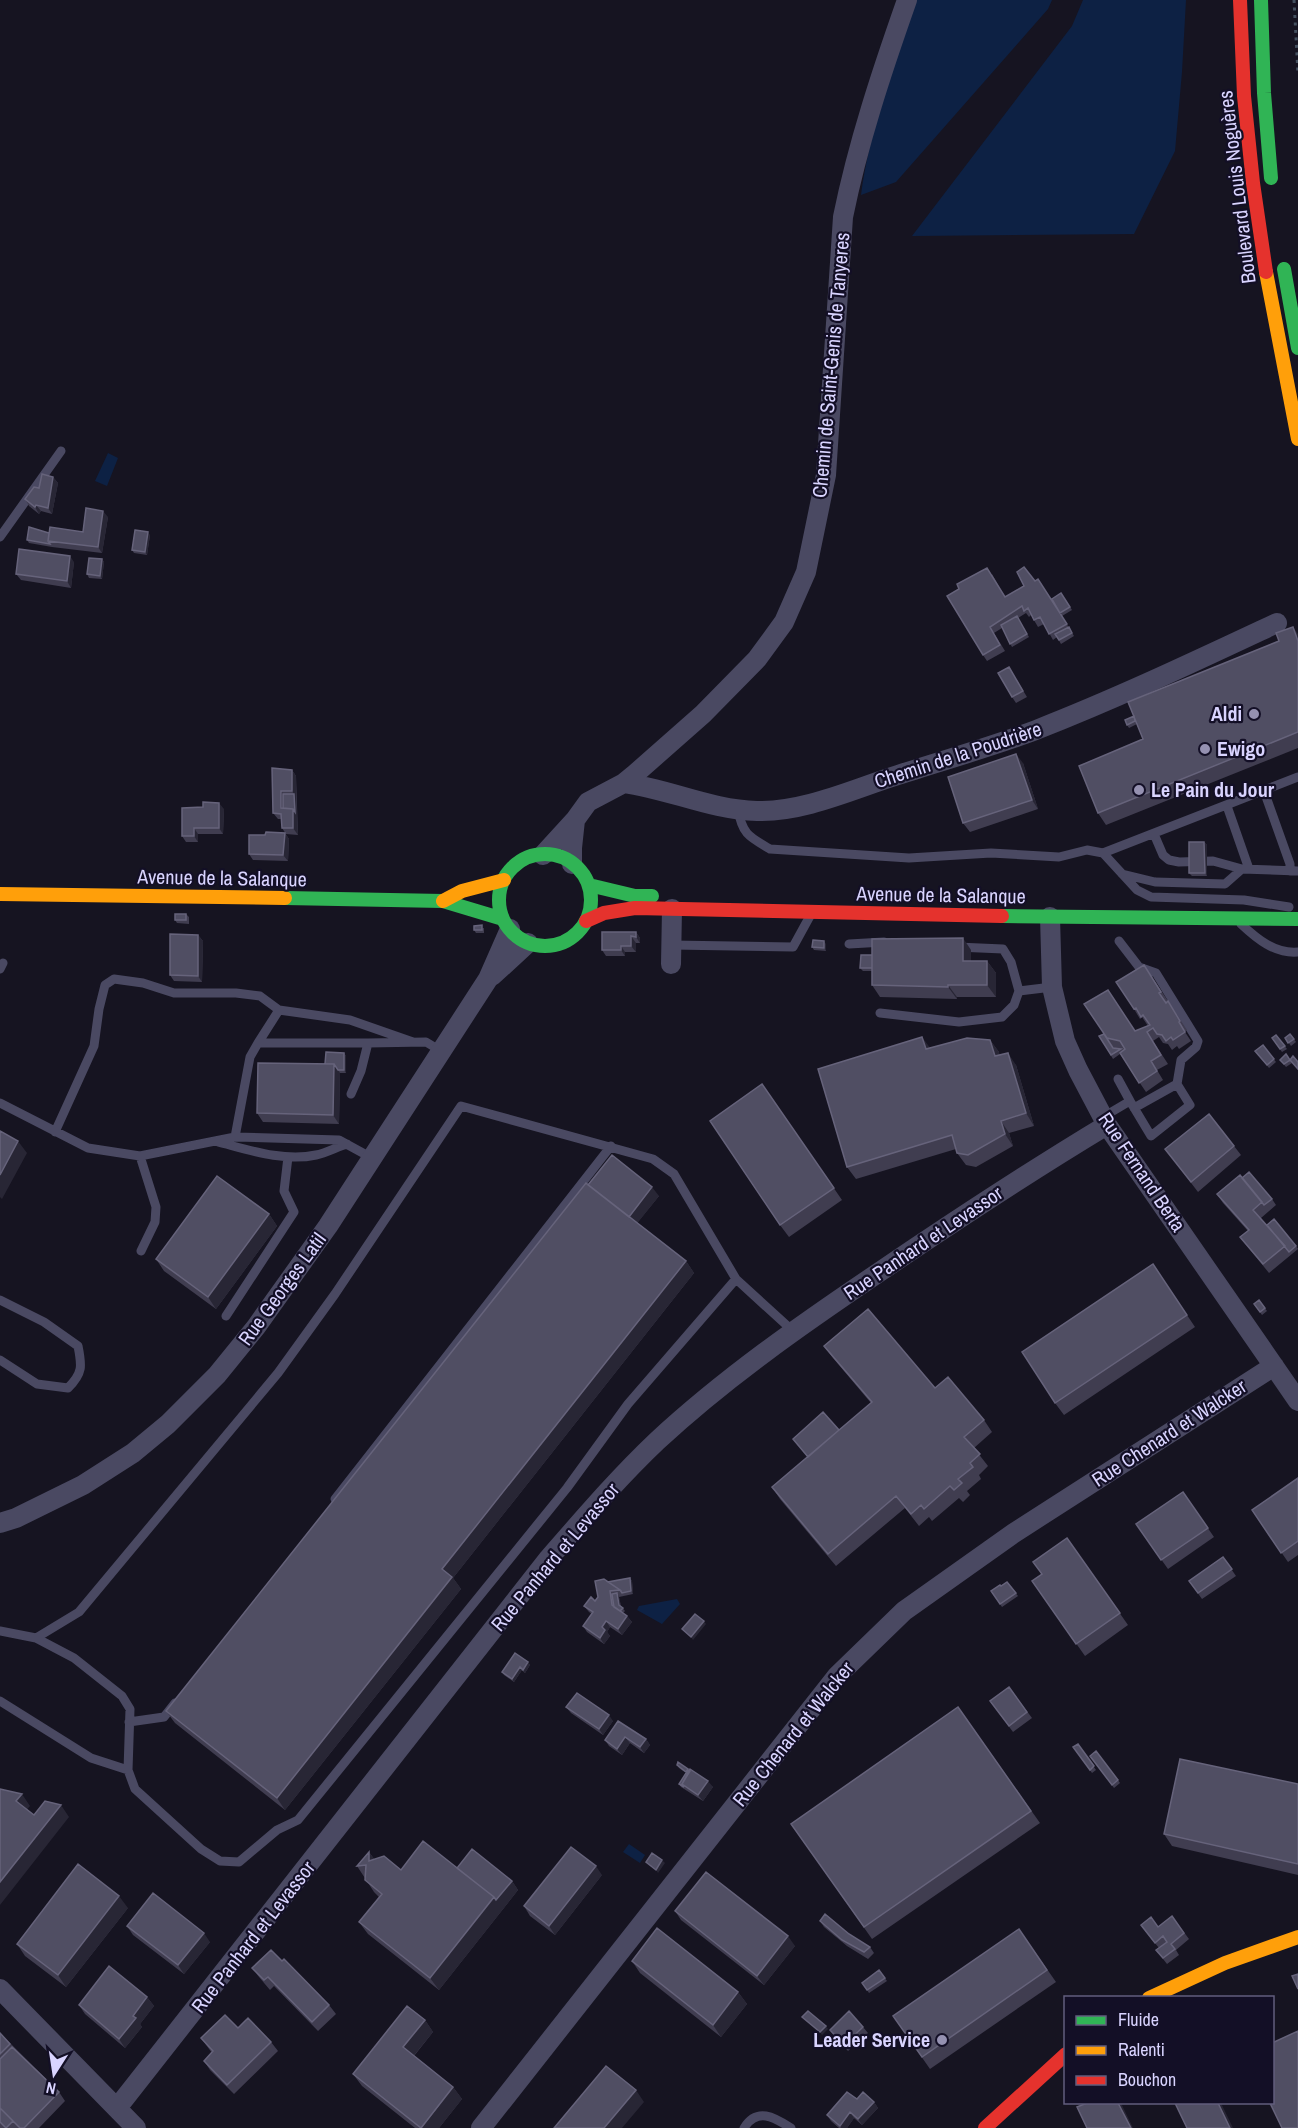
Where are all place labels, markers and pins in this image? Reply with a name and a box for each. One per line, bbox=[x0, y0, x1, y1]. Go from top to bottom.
place label: Aldi bbox=[1211, 700, 1242, 727]
marker: Aldi bbox=[1247, 707, 1261, 721]
place label: Ewigo bbox=[1217, 735, 1265, 762]
marker: Ewigo bbox=[1198, 742, 1212, 756]
place label: Le Pain du Jour bbox=[1151, 776, 1275, 803]
marker: Le Pain du Jour bbox=[1132, 783, 1146, 797]
place label: Leader Service bbox=[813, 2026, 930, 2053]
marker: Leader Service bbox=[935, 2033, 949, 2047]

